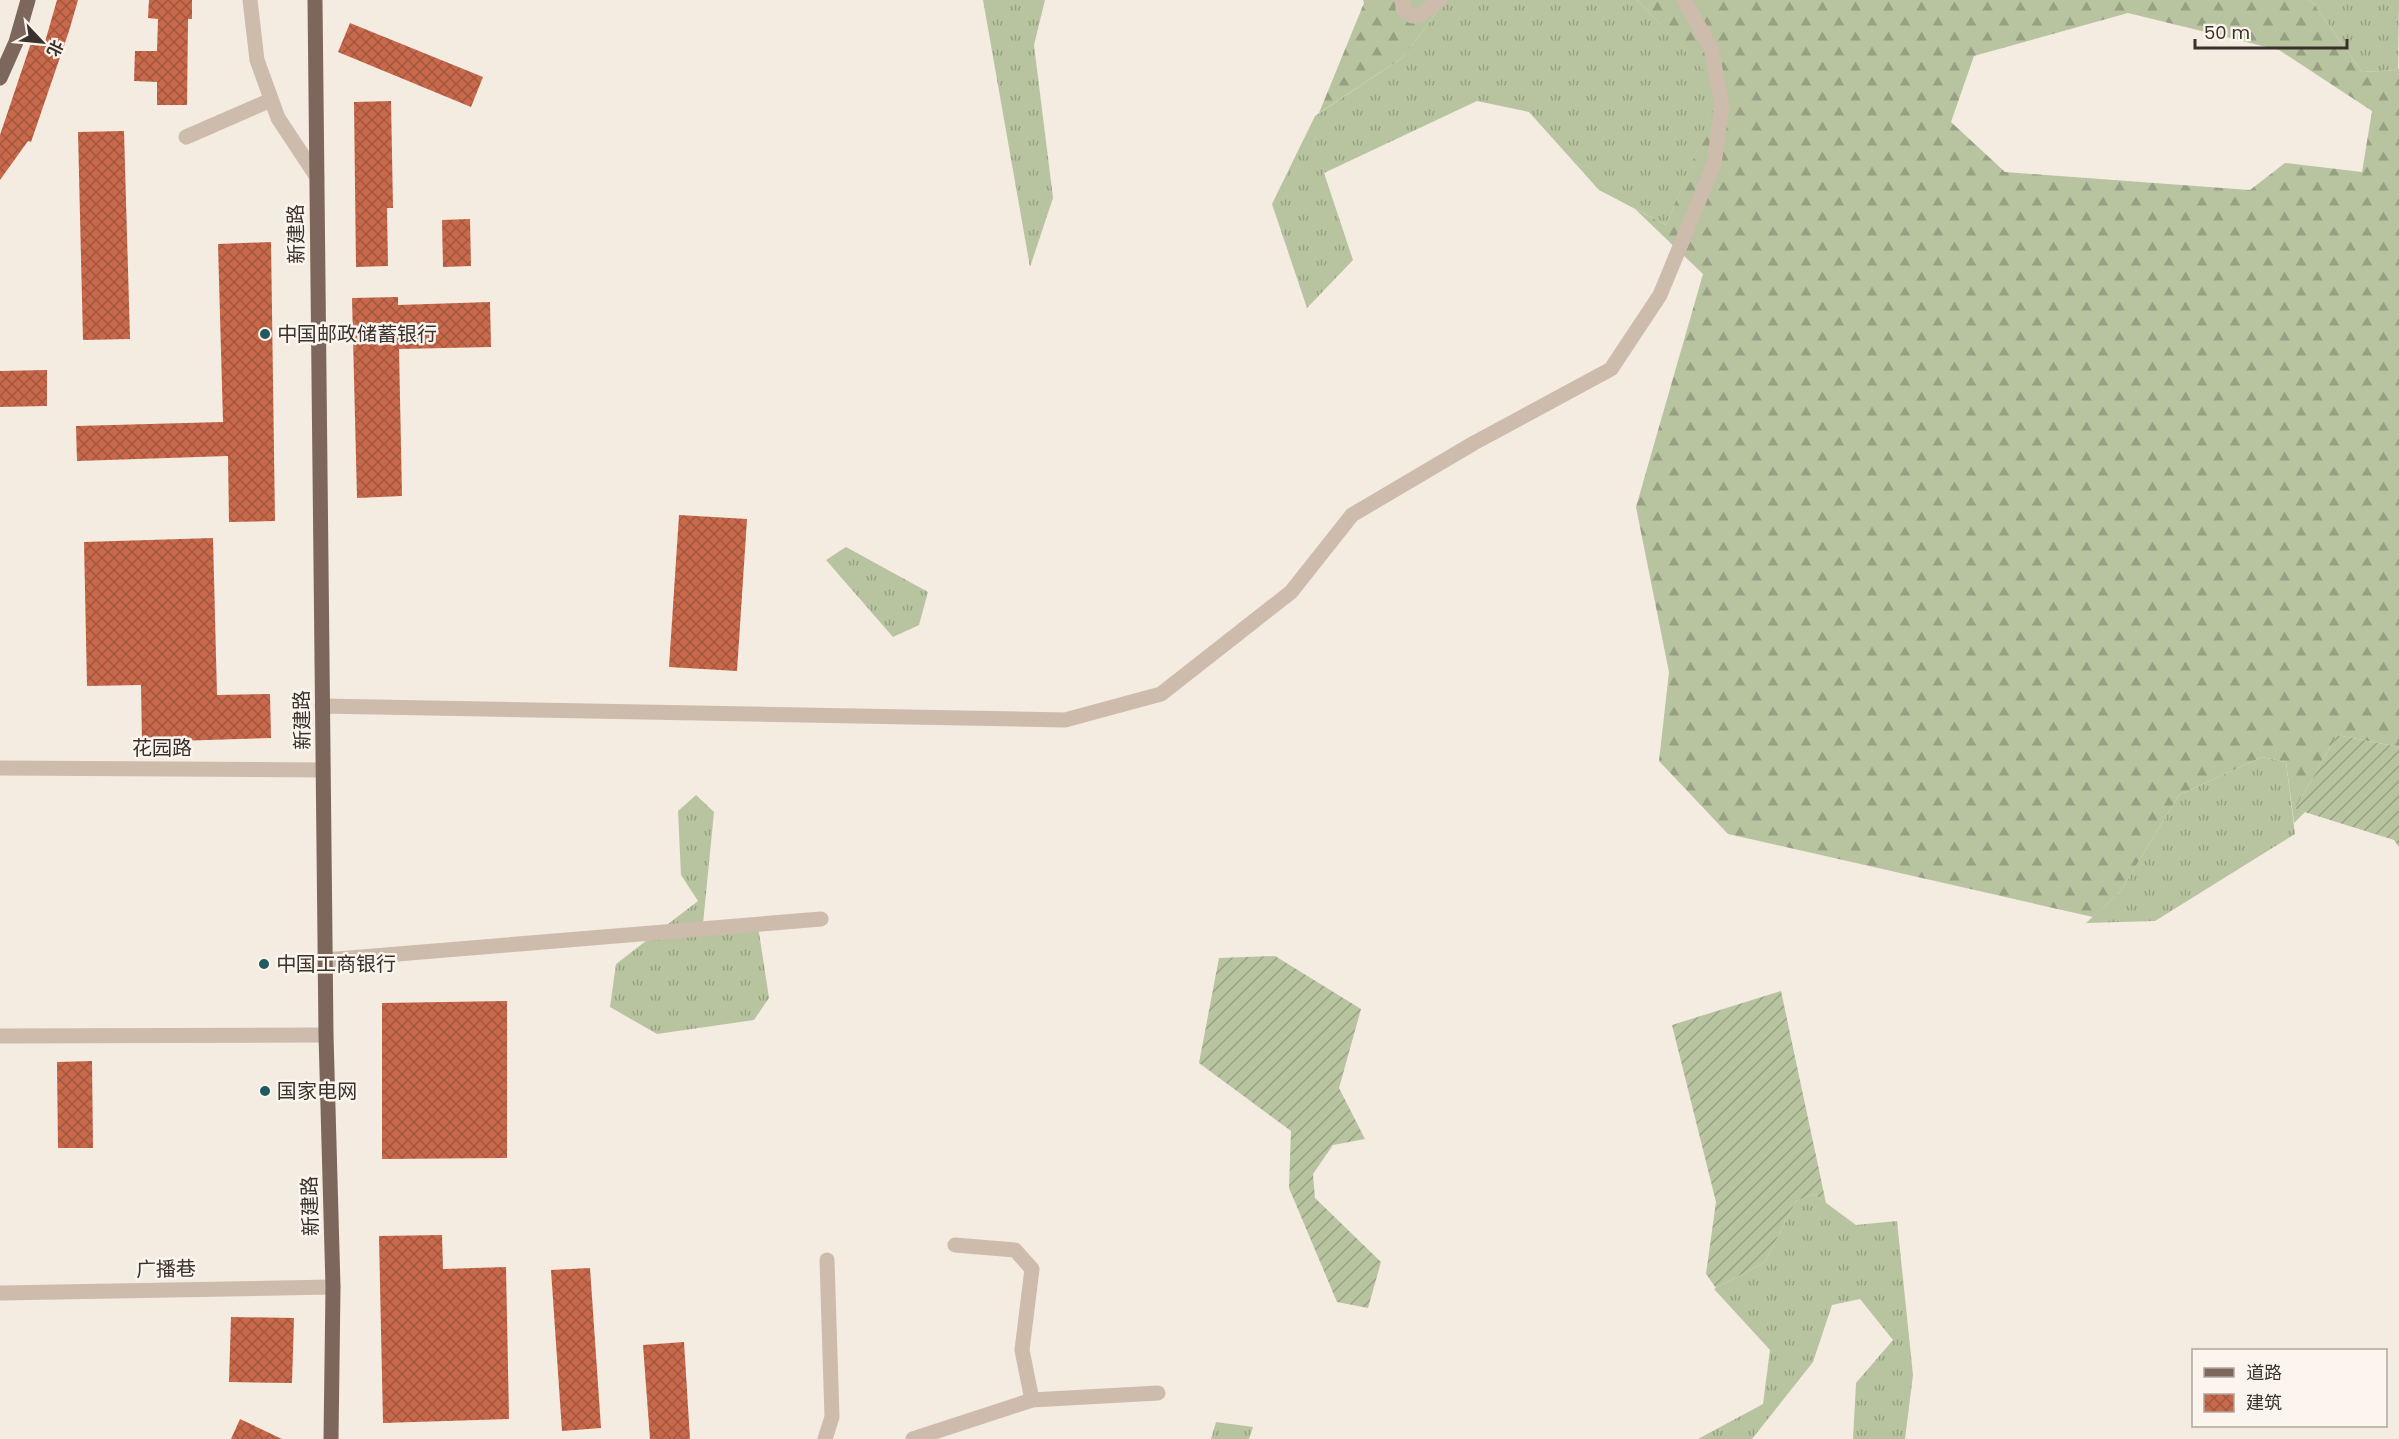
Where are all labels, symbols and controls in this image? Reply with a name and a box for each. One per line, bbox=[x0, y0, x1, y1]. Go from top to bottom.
north arrow bbox=[12, 12, 72, 72]
scale bar bbox=[2195, 12, 2346, 50]
text: 50 m bbox=[2204, 20, 2250, 45]
text: 北 bbox=[41, 36, 69, 61]
street label: 新建路 bbox=[281, 204, 311, 264]
place label: 中国邮政储蓄银行 bbox=[277, 320, 437, 348]
marker: 中国邮政储蓄银行 bbox=[258, 327, 272, 341]
street label: 新建路 bbox=[287, 690, 317, 750]
street label: 花园路 bbox=[132, 734, 192, 762]
place label: 中国工商银行 bbox=[276, 950, 396, 978]
marker: 中国工商银行 bbox=[257, 957, 271, 971]
place label: 国家电网 bbox=[277, 1077, 357, 1105]
marker: 国家电网 bbox=[258, 1084, 272, 1098]
street label: 新建路 bbox=[295, 1176, 325, 1236]
street label: 广播巷 bbox=[136, 1254, 196, 1284]
legend bbox=[2192, 1349, 2387, 1427]
text: 道路 bbox=[2246, 1360, 2282, 1385]
text: 建筑 bbox=[2246, 1390, 2282, 1415]

